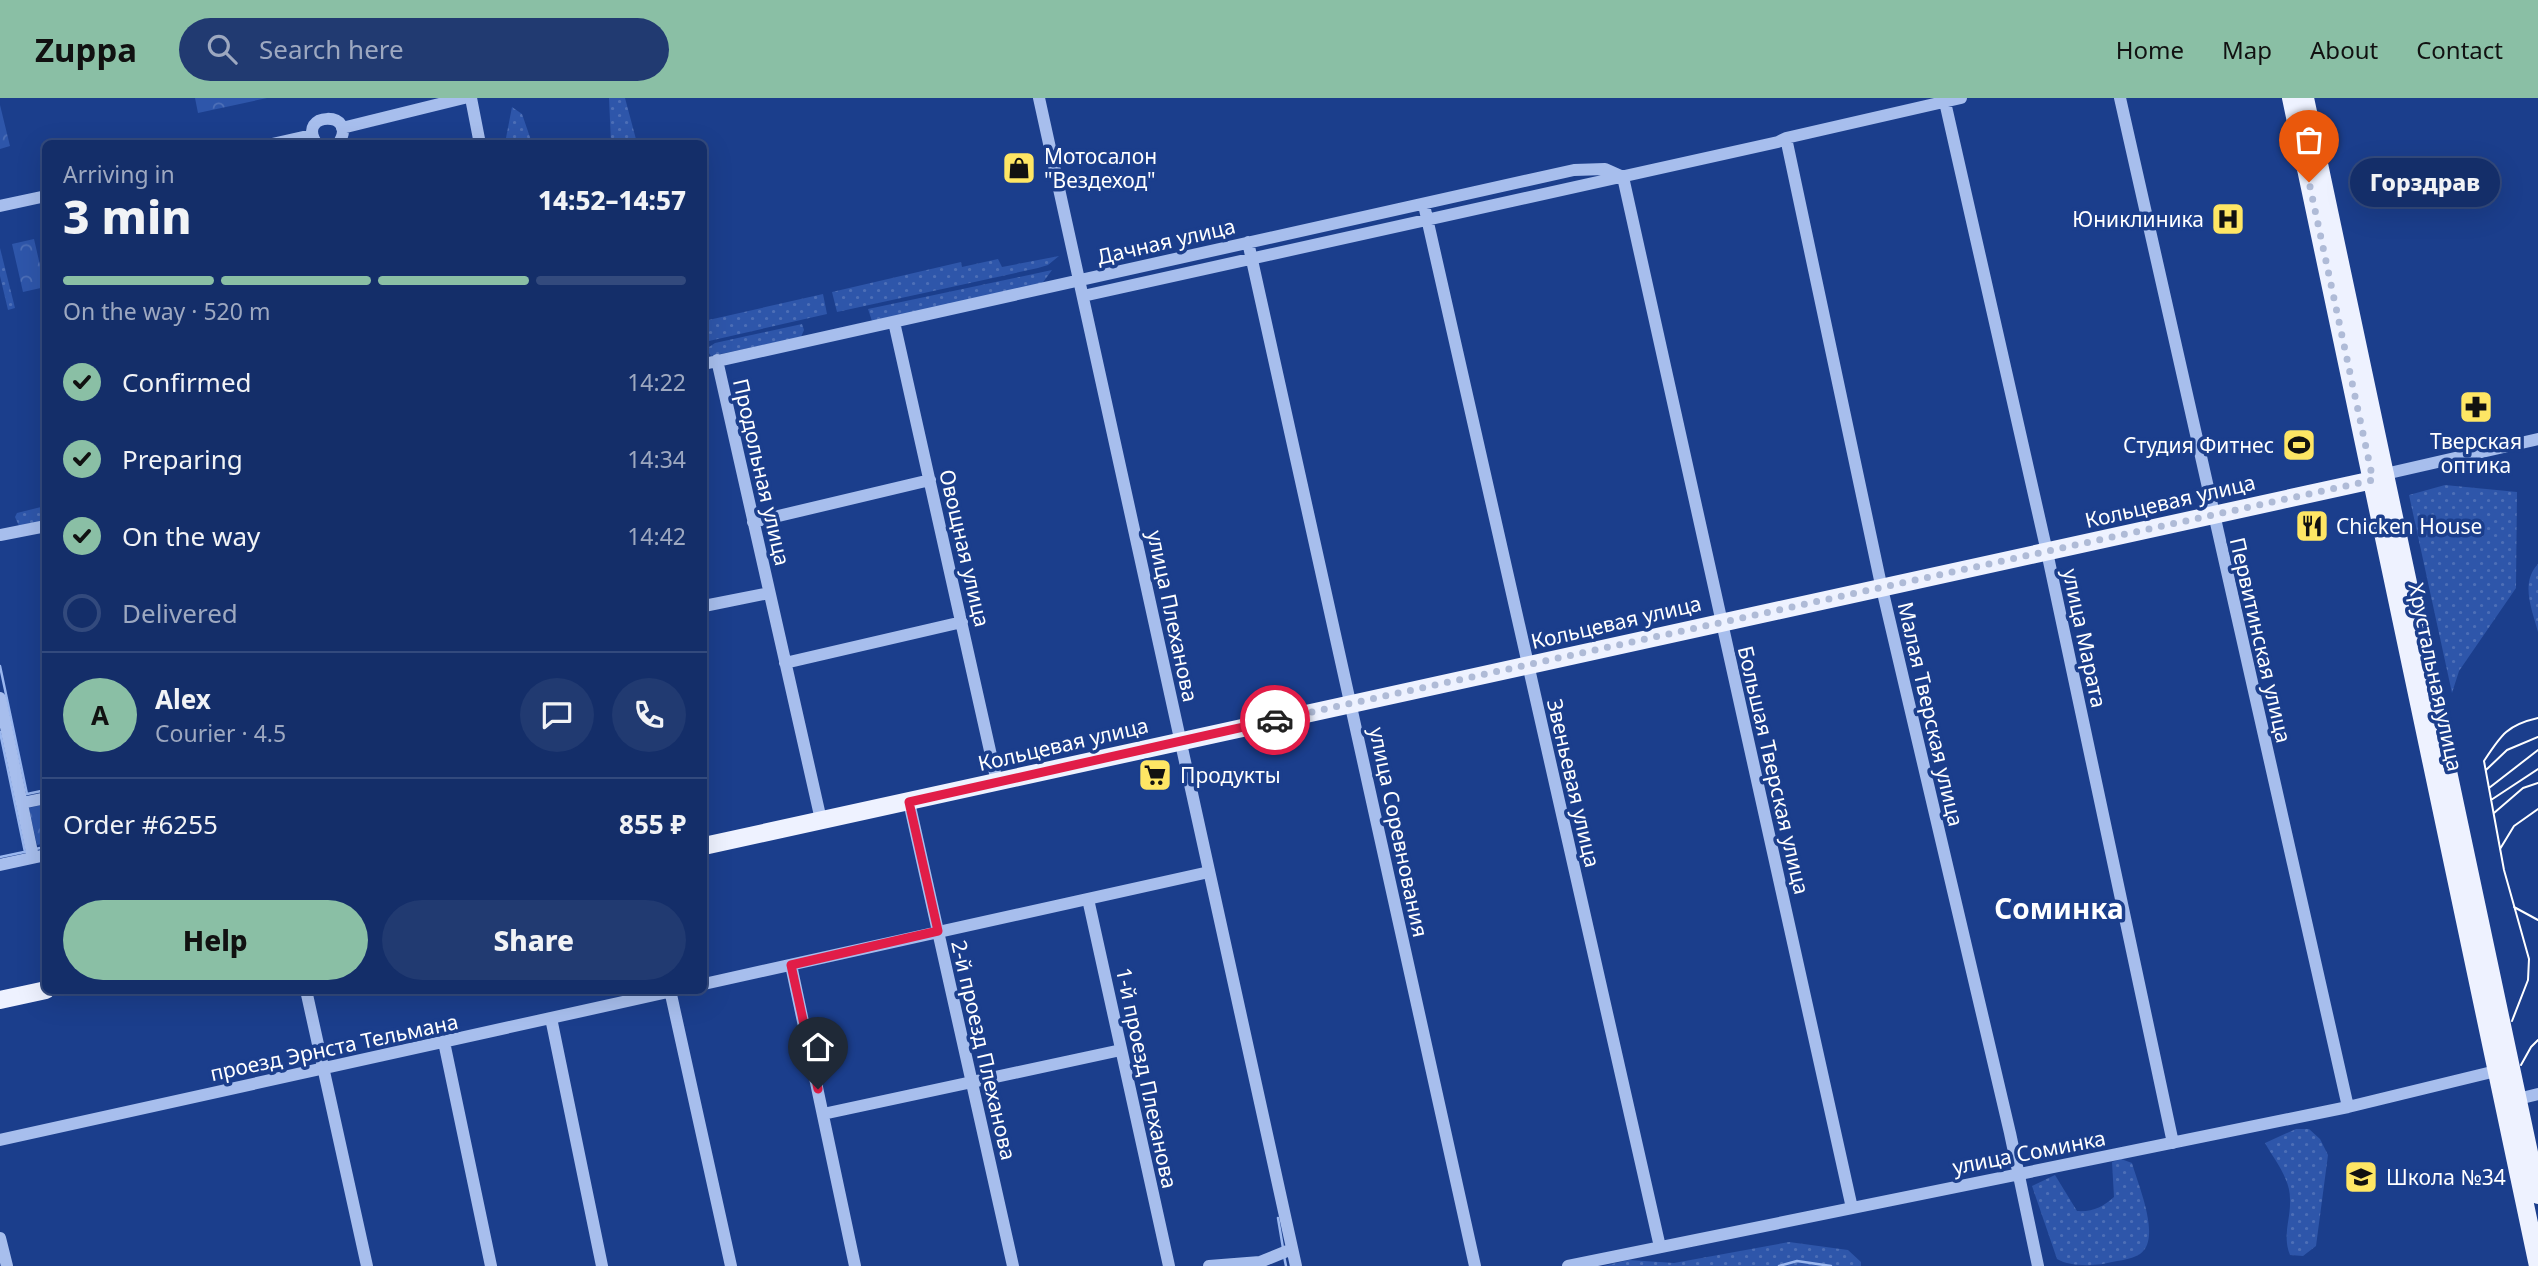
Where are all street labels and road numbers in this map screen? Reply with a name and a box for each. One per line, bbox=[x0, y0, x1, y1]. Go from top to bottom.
street label: Дачная улица bbox=[1094, 211, 1238, 271]
street label: Продольная улица bbox=[727, 376, 797, 568]
street label: Овощная улица bbox=[933, 466, 997, 630]
street label: Кольцевая улица bbox=[2082, 468, 2258, 534]
street label: улица Плеханова bbox=[1141, 528, 1205, 704]
street label: Первитинская улица bbox=[2224, 534, 2298, 746]
street label: улица Марата bbox=[2057, 566, 2113, 710]
street label: Хрустальная улица bbox=[2402, 580, 2470, 774]
street label: Кольцевая улица bbox=[1528, 589, 1704, 655]
street label: Малая Тверская улица bbox=[1892, 599, 1970, 829]
street label: Большая Тверская улица bbox=[1732, 643, 1816, 897]
street label: Звеньевая улица bbox=[1541, 696, 1607, 870]
street label: Кольцевая улица bbox=[975, 711, 1151, 777]
street label: улица Соревнования bbox=[1363, 724, 1435, 940]
street label: 2-й проезд Плеханова bbox=[945, 937, 1023, 1163]
street label: 1-й проезд Плеханова bbox=[1110, 965, 1184, 1191]
street label: проезд Эрнста Тельмана bbox=[207, 1007, 461, 1087]
street label: улица Соминка bbox=[1950, 1123, 2108, 1181]

